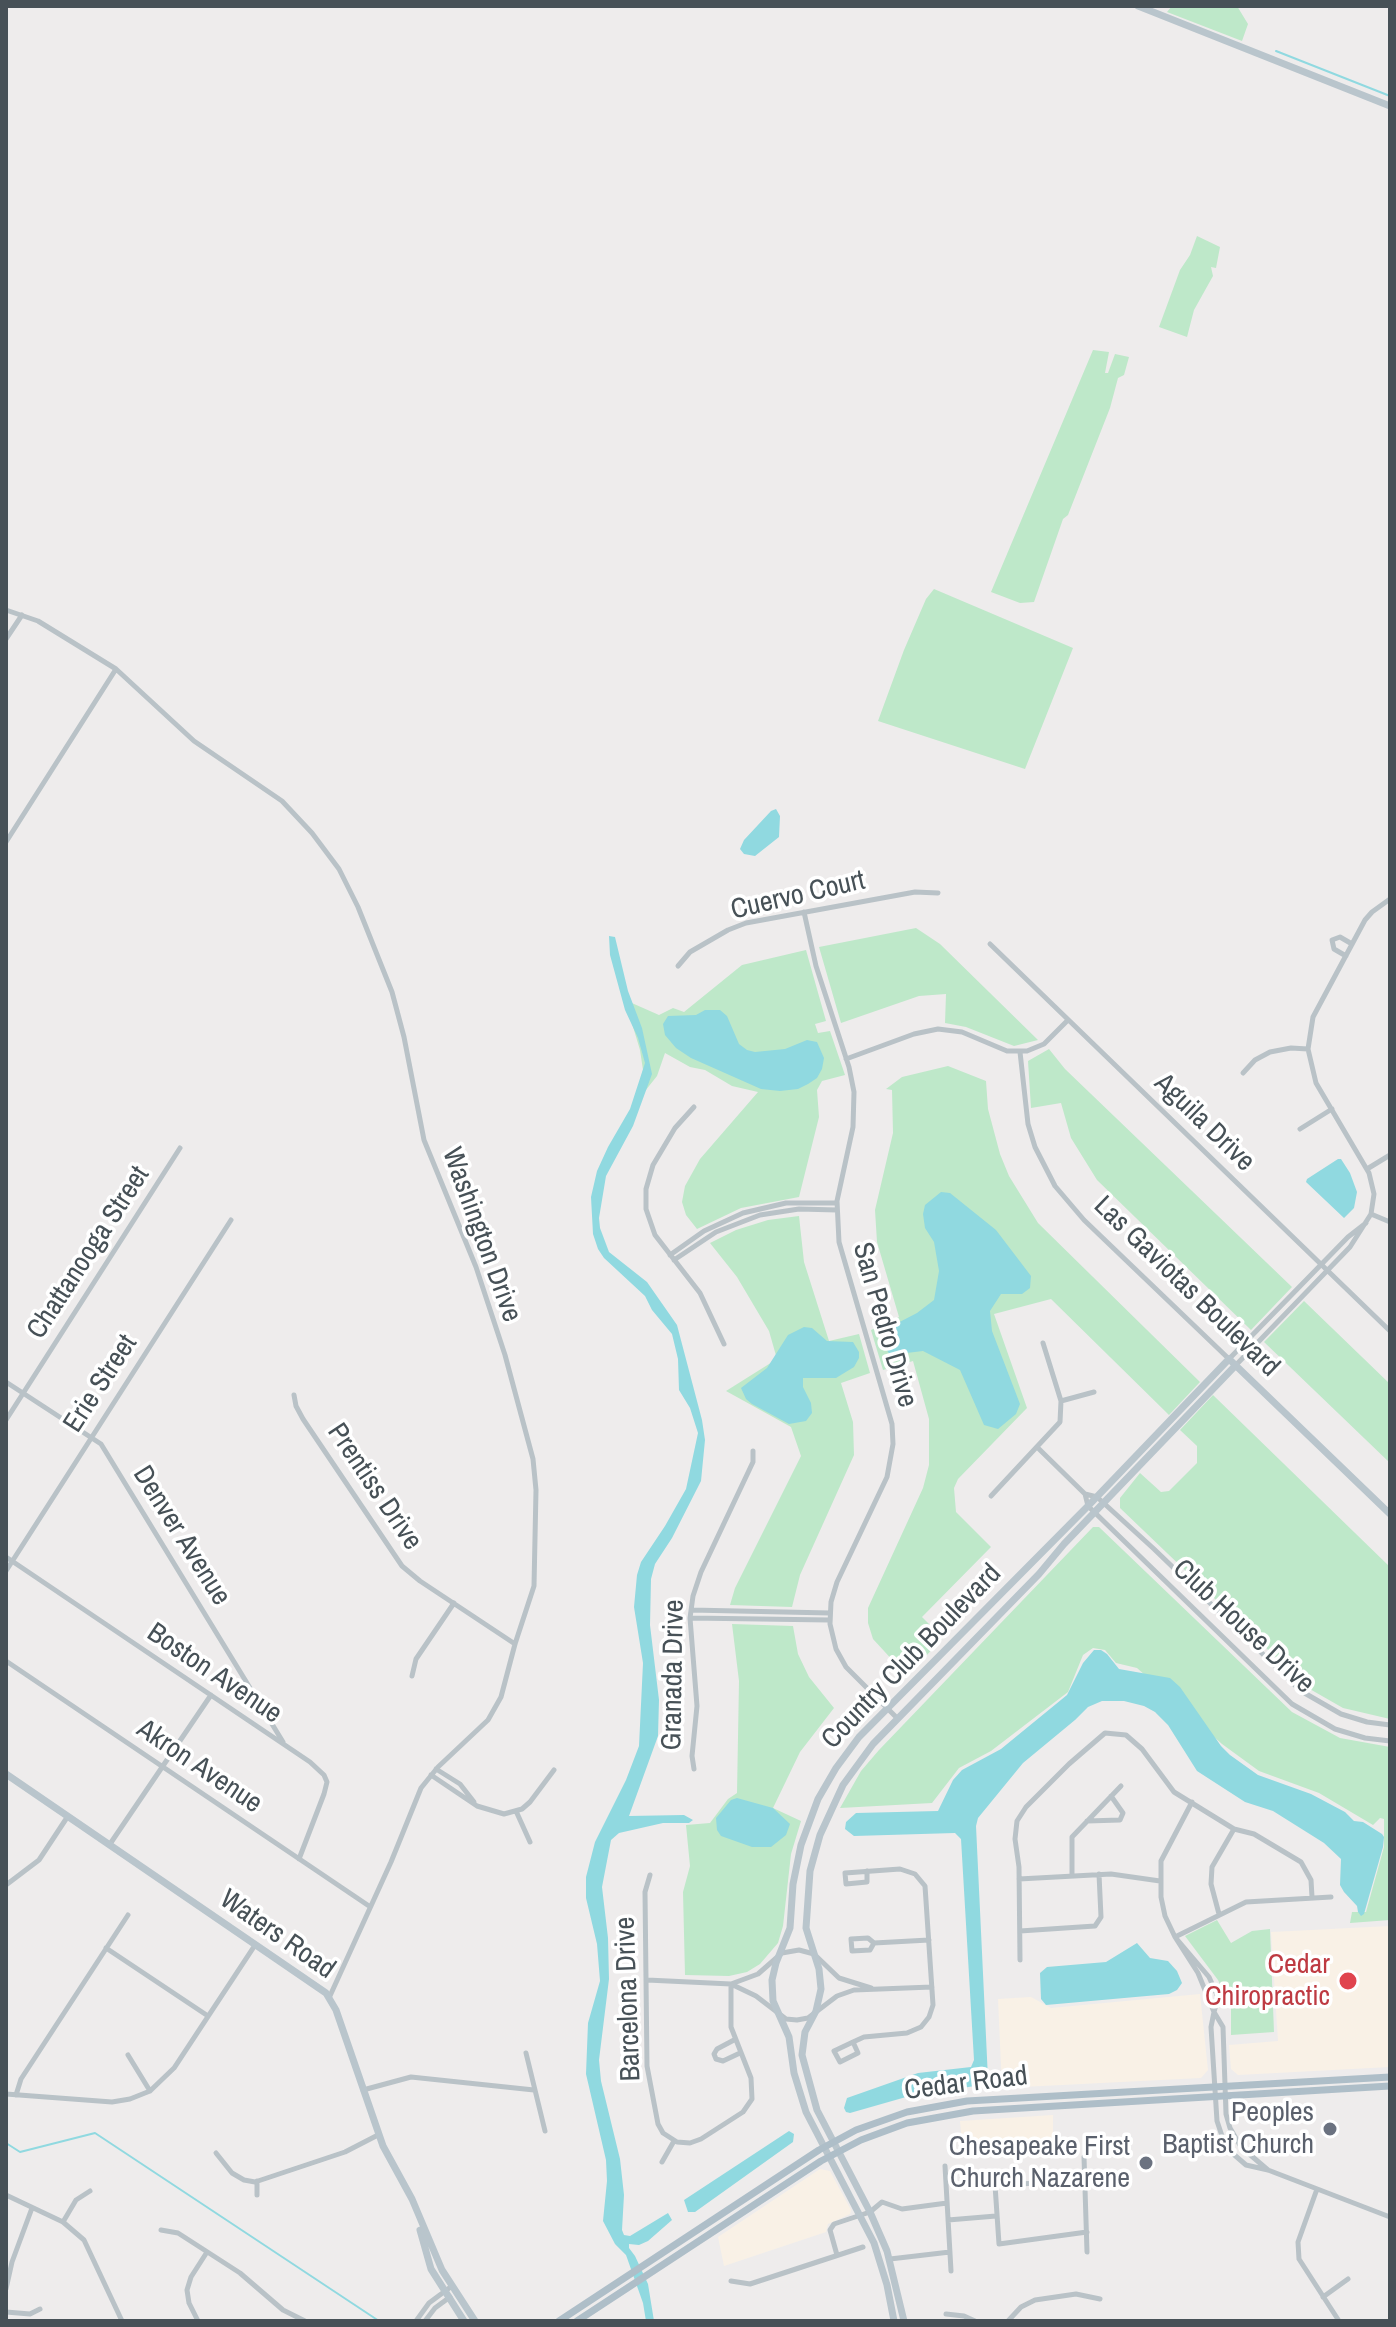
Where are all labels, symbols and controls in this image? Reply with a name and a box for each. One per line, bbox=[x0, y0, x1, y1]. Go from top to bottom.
street label: Cuervo Court bbox=[728, 864, 868, 928]
street label: Aguila Drive bbox=[1147, 1067, 1261, 1179]
street label: Washington Drive bbox=[434, 1143, 528, 1327]
street label: Chattanooga Street bbox=[21, 1160, 157, 1346]
street label: Las Gaviotas Boulevard bbox=[1086, 1190, 1286, 1384]
street label: San Pedro Drive bbox=[844, 1239, 924, 1411]
street label: Erie Street bbox=[57, 1329, 145, 1439]
street label: Prentiss Drive bbox=[319, 1417, 429, 1557]
street label: Denver Avenue bbox=[125, 1460, 237, 1612]
street label: Club House Drive bbox=[1165, 1553, 1321, 1701]
street label: Country Club Boulevard bbox=[815, 1558, 1009, 1756]
street label: Granada Drive bbox=[656, 1599, 692, 1751]
street label: Boston Avenue bbox=[140, 1617, 288, 1731]
street label: Akron Avenue bbox=[130, 1713, 268, 1821]
street label: Waters Road bbox=[213, 1883, 341, 1987]
street label: Barcelona Drive bbox=[609, 1916, 649, 2082]
place label: Cedar Chiropractic bbox=[1205, 1948, 1330, 2014]
marker: Cedar Chiropractic bbox=[1337, 1970, 1359, 1992]
street label: Cedar Road bbox=[903, 2060, 1029, 2108]
place label: Peoples Baptist Church bbox=[1162, 2096, 1314, 2162]
marker: Peoples Baptist Church bbox=[1321, 2120, 1339, 2138]
place label: Chesapeake First Church Nazarene bbox=[949, 2130, 1130, 2196]
marker: Chesapeake First Church Nazarene bbox=[1137, 2154, 1155, 2172]

